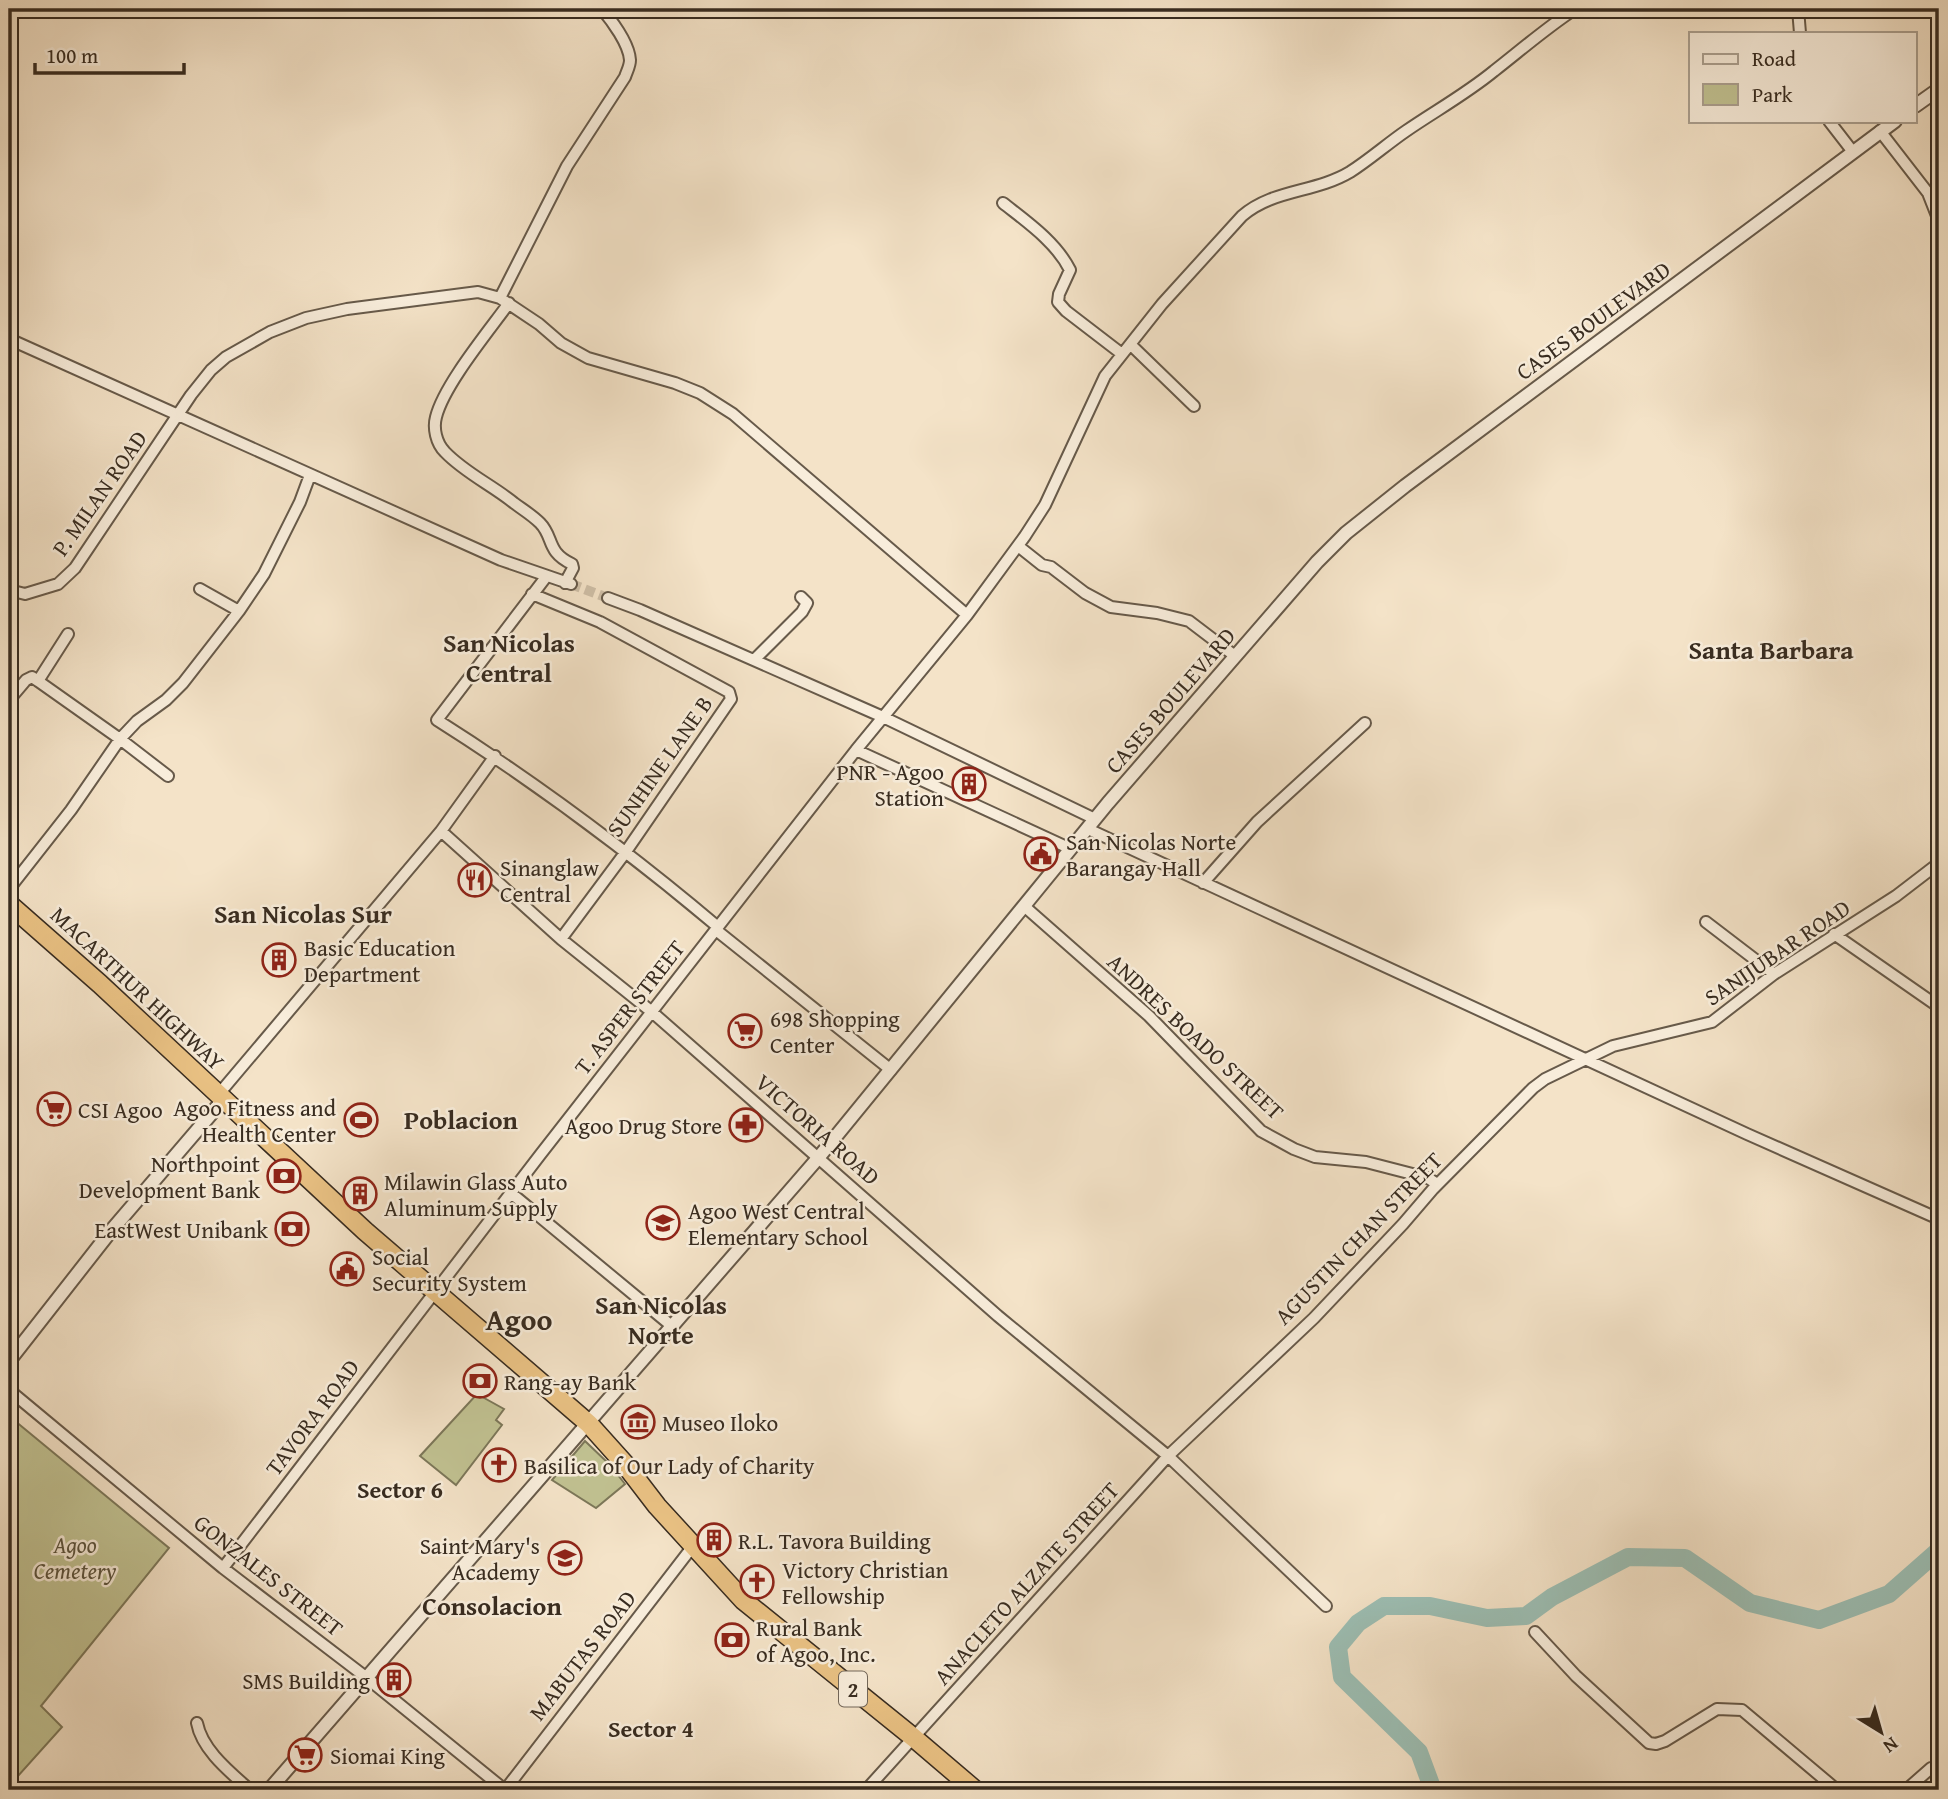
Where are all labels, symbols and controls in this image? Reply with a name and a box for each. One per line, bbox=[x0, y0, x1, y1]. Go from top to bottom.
scale bar bbox=[35, 32, 184, 76]
legend bbox=[1689, 32, 1916, 122]
text: 100 m bbox=[46, 40, 98, 71]
text: Road bbox=[1752, 43, 1797, 74]
text: Park bbox=[1752, 79, 1793, 110]
street label: CASES BOULEVARD bbox=[1509, 253, 1677, 387]
street label: P. MILAN ROAD bbox=[43, 424, 155, 562]
street label: CASES BOULEVARD bbox=[1097, 620, 1243, 780]
district label: San Nicolas Central bbox=[443, 623, 575, 692]
district label: Santa Barbara bbox=[1688, 630, 1854, 669]
street label: SUNHINE LANE B bbox=[598, 689, 720, 843]
place label: PNR - Agoo Station bbox=[836, 755, 944, 814]
building icon: PNR - Agoo Station bbox=[950, 765, 988, 803]
place label: San Nicolas Norte Barangay Hall bbox=[1066, 825, 1236, 884]
public building icon: San Nicolas Norte Barangay Hall bbox=[1022, 835, 1060, 873]
place label: Sinanglaw Central bbox=[500, 851, 600, 910]
restaurant icon: Sinanglaw Central bbox=[456, 861, 494, 899]
street label: SANIJUBAR ROAD bbox=[1698, 891, 1856, 1013]
district label: San Nicolas Sur bbox=[214, 894, 392, 933]
street label: MACARTHUR HIGHWAY bbox=[44, 898, 232, 1078]
place label: Basic Education Department bbox=[304, 931, 455, 990]
street label: T. ASPER STREET bbox=[566, 932, 692, 1081]
building icon: Basic Education Department bbox=[260, 941, 298, 979]
street label: ANDRES BOADO STREET bbox=[1100, 945, 1292, 1127]
place label: 698 Shopping Center bbox=[770, 1002, 900, 1061]
supermarket icon: 698 Shopping Center bbox=[726, 1012, 764, 1050]
street label: VICTORIA ROAD bbox=[749, 1066, 887, 1192]
supermarket icon: CSI Agoo bbox=[35, 1090, 73, 1128]
place label: Agoo Fitness and Health Center bbox=[173, 1091, 337, 1150]
place label: CSI Agoo bbox=[78, 1093, 163, 1126]
district label: Poblacion bbox=[404, 1100, 519, 1139]
sports icon: Agoo Fitness and Health Center bbox=[342, 1101, 380, 1139]
pharmacy icon: Agoo Drug Store bbox=[727, 1106, 765, 1144]
place label: Agoo Drug Store bbox=[565, 1109, 722, 1142]
street label: AGUSTIN CHAN STREET bbox=[1267, 1144, 1449, 1332]
place label: Northpoint Development Bank bbox=[79, 1147, 260, 1206]
bank icon: Northpoint Development Bank bbox=[265, 1157, 303, 1195]
place label: Milawin Glass Auto Aluminum Supply bbox=[384, 1165, 568, 1224]
building icon: Milawin Glass Auto Aluminum Supply bbox=[341, 1175, 379, 1213]
place label: Agoo West Central Elementary School bbox=[688, 1194, 868, 1253]
school or university icon: Agoo West Central Elementary School bbox=[644, 1204, 682, 1242]
bank icon: EastWest Unibank bbox=[273, 1210, 311, 1248]
place label: EastWest Unibank bbox=[95, 1213, 268, 1246]
place label: Social Security System bbox=[372, 1240, 527, 1299]
public building icon: Social Security System bbox=[328, 1250, 366, 1288]
district label: San Nicolas Norte bbox=[595, 1285, 727, 1354]
district label: Agoo bbox=[486, 1297, 552, 1341]
street label: TAVORA ROAD bbox=[257, 1352, 367, 1482]
bank icon: Rang-ay Bank bbox=[461, 1362, 499, 1400]
place label: Rang-ay Bank bbox=[504, 1365, 637, 1398]
museum icon: Museo Iloko bbox=[619, 1403, 657, 1441]
place label: Museo Iloko bbox=[662, 1406, 778, 1439]
church icon: Basilica of Our Lady of Charity bbox=[480, 1446, 518, 1484]
place label: Basilica of Our Lady of Charity bbox=[524, 1449, 815, 1482]
district label: Sector 6 bbox=[357, 1472, 443, 1507]
street label: ANACLETO ALZATE STREET bbox=[926, 1474, 1126, 1692]
street label: GONZALES STREET bbox=[187, 1506, 351, 1644]
building icon: R.L. Tavora Building bbox=[695, 1521, 733, 1559]
place label: R.L. Tavora Building bbox=[738, 1524, 931, 1557]
park label: Agoo Cemetery bbox=[34, 1528, 117, 1587]
place label: Saint Mary's Academy bbox=[420, 1529, 541, 1588]
school or university icon: Saint Mary's Academy bbox=[546, 1539, 584, 1577]
place label: Victory Christian Fellowship bbox=[782, 1553, 948, 1612]
church icon: Victory Christian Fellowship bbox=[738, 1563, 776, 1601]
street label: MABUTAS ROAD bbox=[521, 1583, 643, 1727]
district label: Consolacion bbox=[422, 1586, 562, 1625]
place label: Rural Bank of Agoo, Inc. bbox=[756, 1611, 875, 1670]
bank icon: Rural Bank of Agoo, Inc. bbox=[713, 1621, 751, 1659]
building icon: SMS Building bbox=[375, 1661, 413, 1699]
place label: SMS Building bbox=[242, 1664, 371, 1697]
road number: 2 bbox=[839, 1672, 867, 1706]
north arrow bbox=[1846, 1698, 1916, 1768]
district label: Sector 4 bbox=[608, 1711, 694, 1746]
text: N bbox=[1877, 1731, 1905, 1761]
supermarket icon: Siomai King bbox=[286, 1736, 324, 1774]
place label: Siomai King bbox=[330, 1739, 446, 1772]

